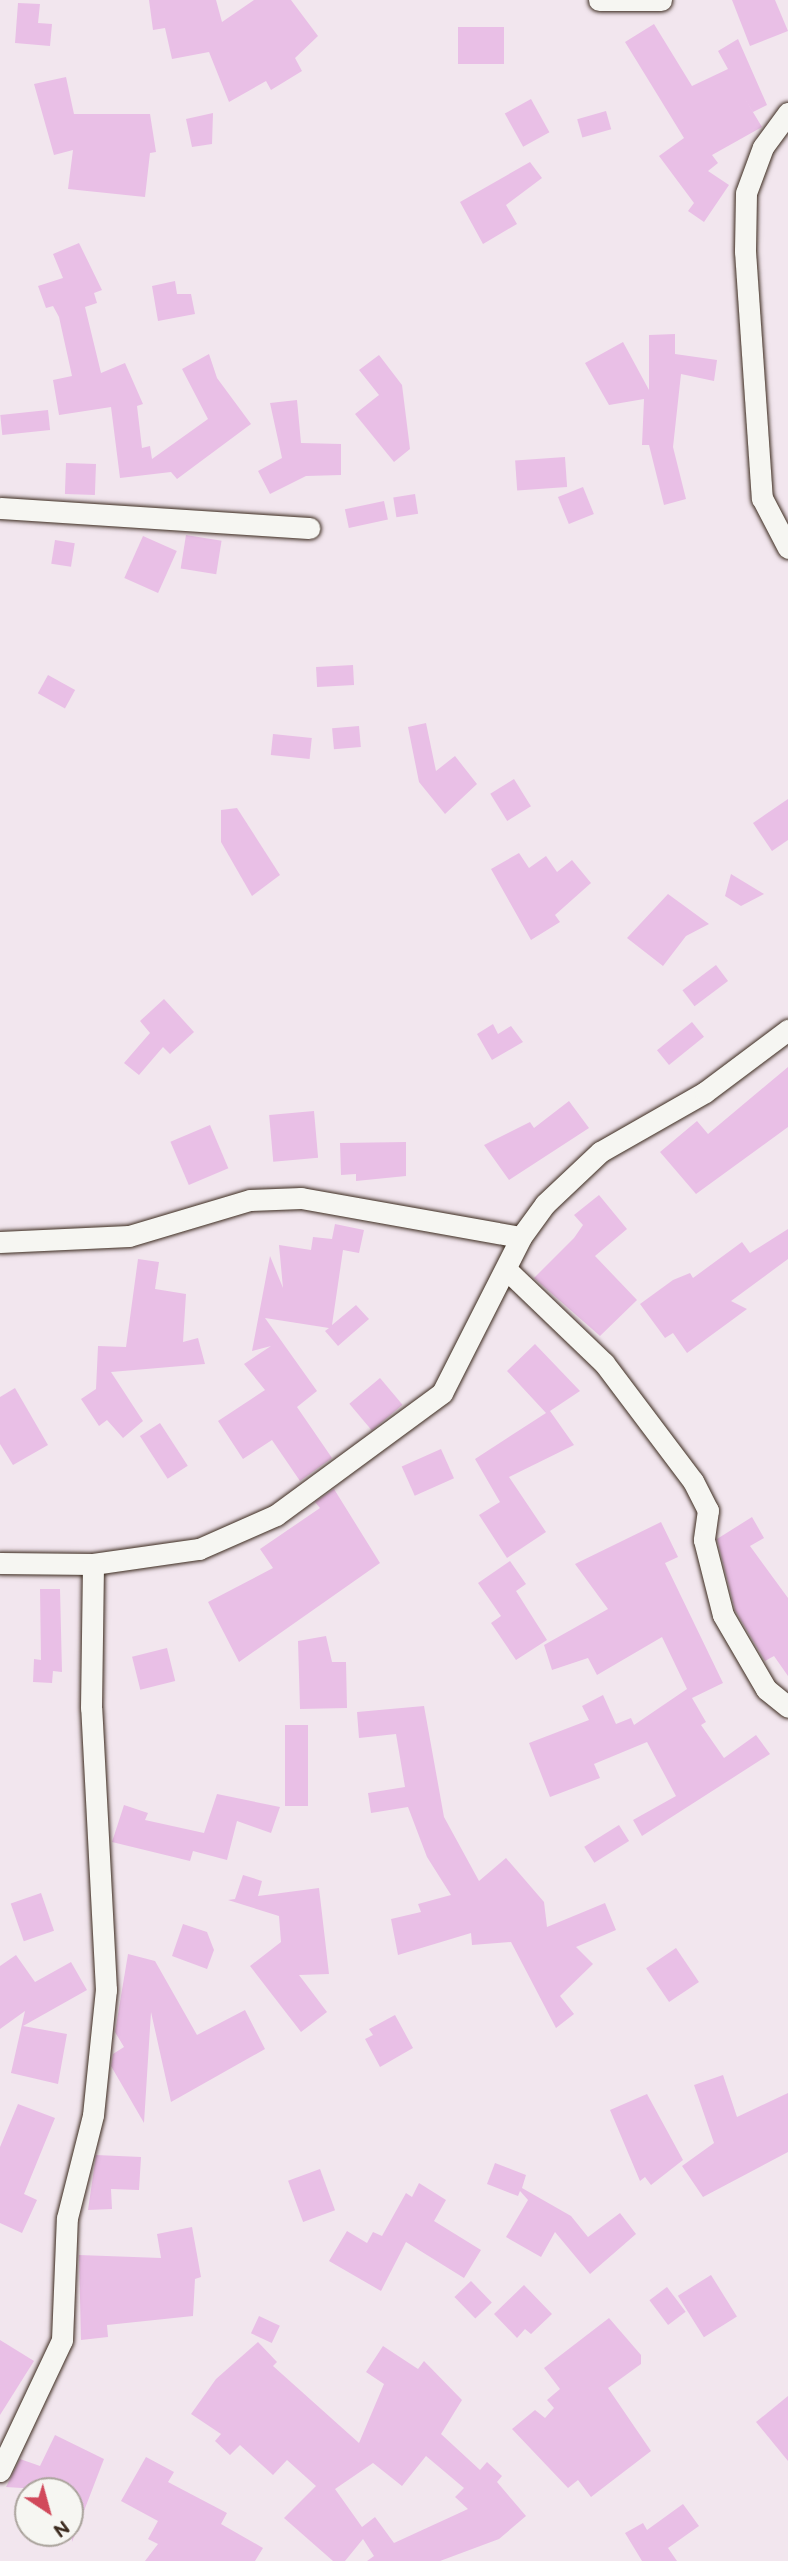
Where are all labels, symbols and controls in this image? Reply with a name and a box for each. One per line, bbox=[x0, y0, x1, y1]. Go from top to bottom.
north arrow bbox=[14, 2477, 84, 2547]
text: N bbox=[48, 2514, 73, 2541]

